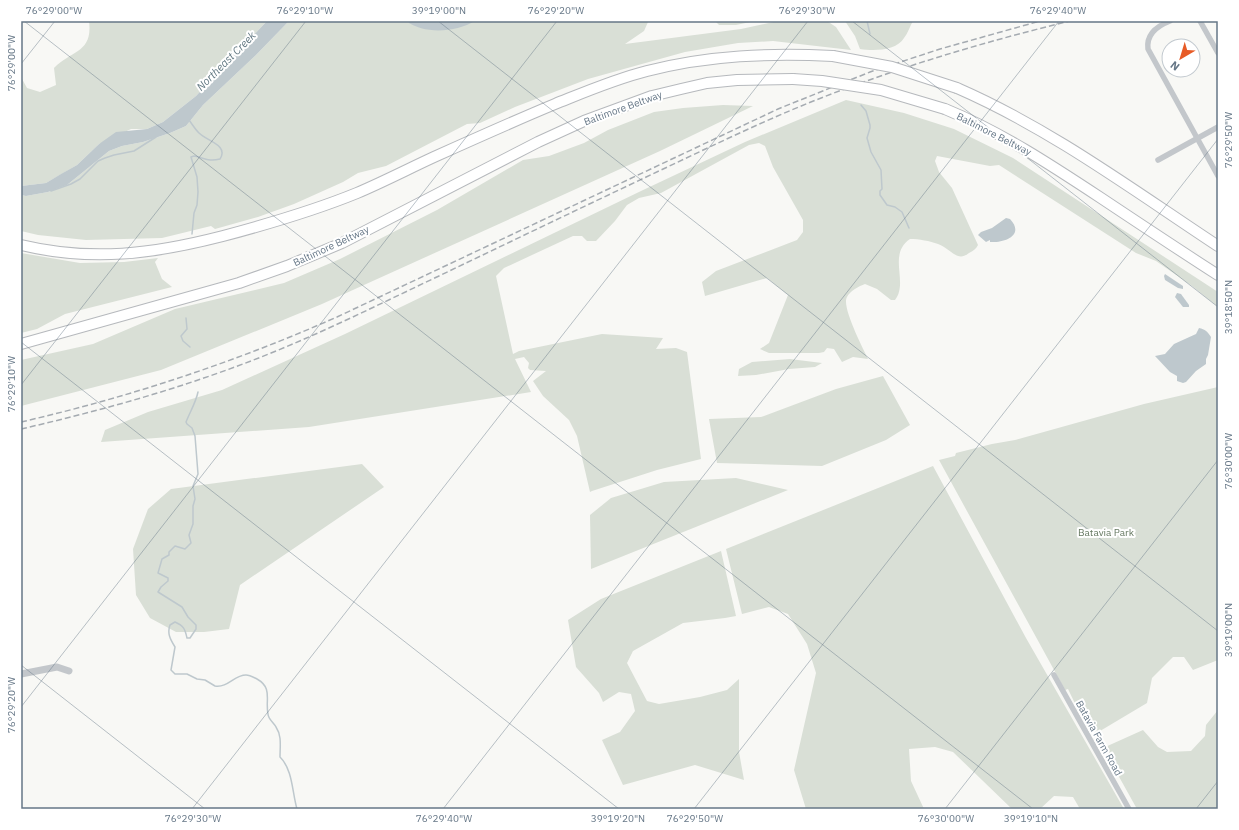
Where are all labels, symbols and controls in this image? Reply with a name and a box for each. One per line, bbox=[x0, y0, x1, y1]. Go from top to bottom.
text: 76°29'00"W bbox=[26, 4, 82, 17]
text: 76°29'10"W bbox=[277, 4, 333, 17]
text: 39°19'00"N bbox=[412, 4, 466, 17]
text: 76°29'20"W bbox=[528, 4, 584, 17]
text: 76°29'30"W bbox=[779, 4, 835, 17]
text: 76°29'40"W bbox=[1030, 4, 1086, 17]
water label: Northeast Creek bbox=[193, 28, 259, 94]
text: 76°29'00"W bbox=[5, 35, 18, 91]
north arrow bbox=[1161, 38, 1201, 78]
text: N bbox=[1167, 58, 1182, 74]
street label: Baltimore Beltway bbox=[582, 88, 664, 128]
street label: Baltimore Beltway bbox=[954, 109, 1034, 159]
text: 76°29'50"W bbox=[1222, 112, 1235, 168]
street label: Baltimore Beltway bbox=[291, 223, 371, 269]
text: 39°18'50"N bbox=[1222, 280, 1235, 334]
text: 76°29'10"W bbox=[5, 356, 18, 412]
text: 76°30'00"W bbox=[1222, 433, 1235, 489]
park label: Batavia Park bbox=[1078, 526, 1135, 539]
text: 39°19'00"N bbox=[1222, 603, 1235, 657]
text: 76°29'20"W bbox=[5, 677, 18, 733]
street label: Batavia Farm Road bbox=[1073, 698, 1125, 778]
text: 76°29'30"W bbox=[165, 812, 221, 825]
text: 76°29'40"W bbox=[416, 812, 472, 825]
text: 39°19'20"N bbox=[591, 812, 645, 825]
text: 76°29'50"W bbox=[667, 812, 723, 825]
text: 76°30'00"W bbox=[918, 812, 974, 825]
text: 39°19'10"N bbox=[1004, 812, 1058, 825]

